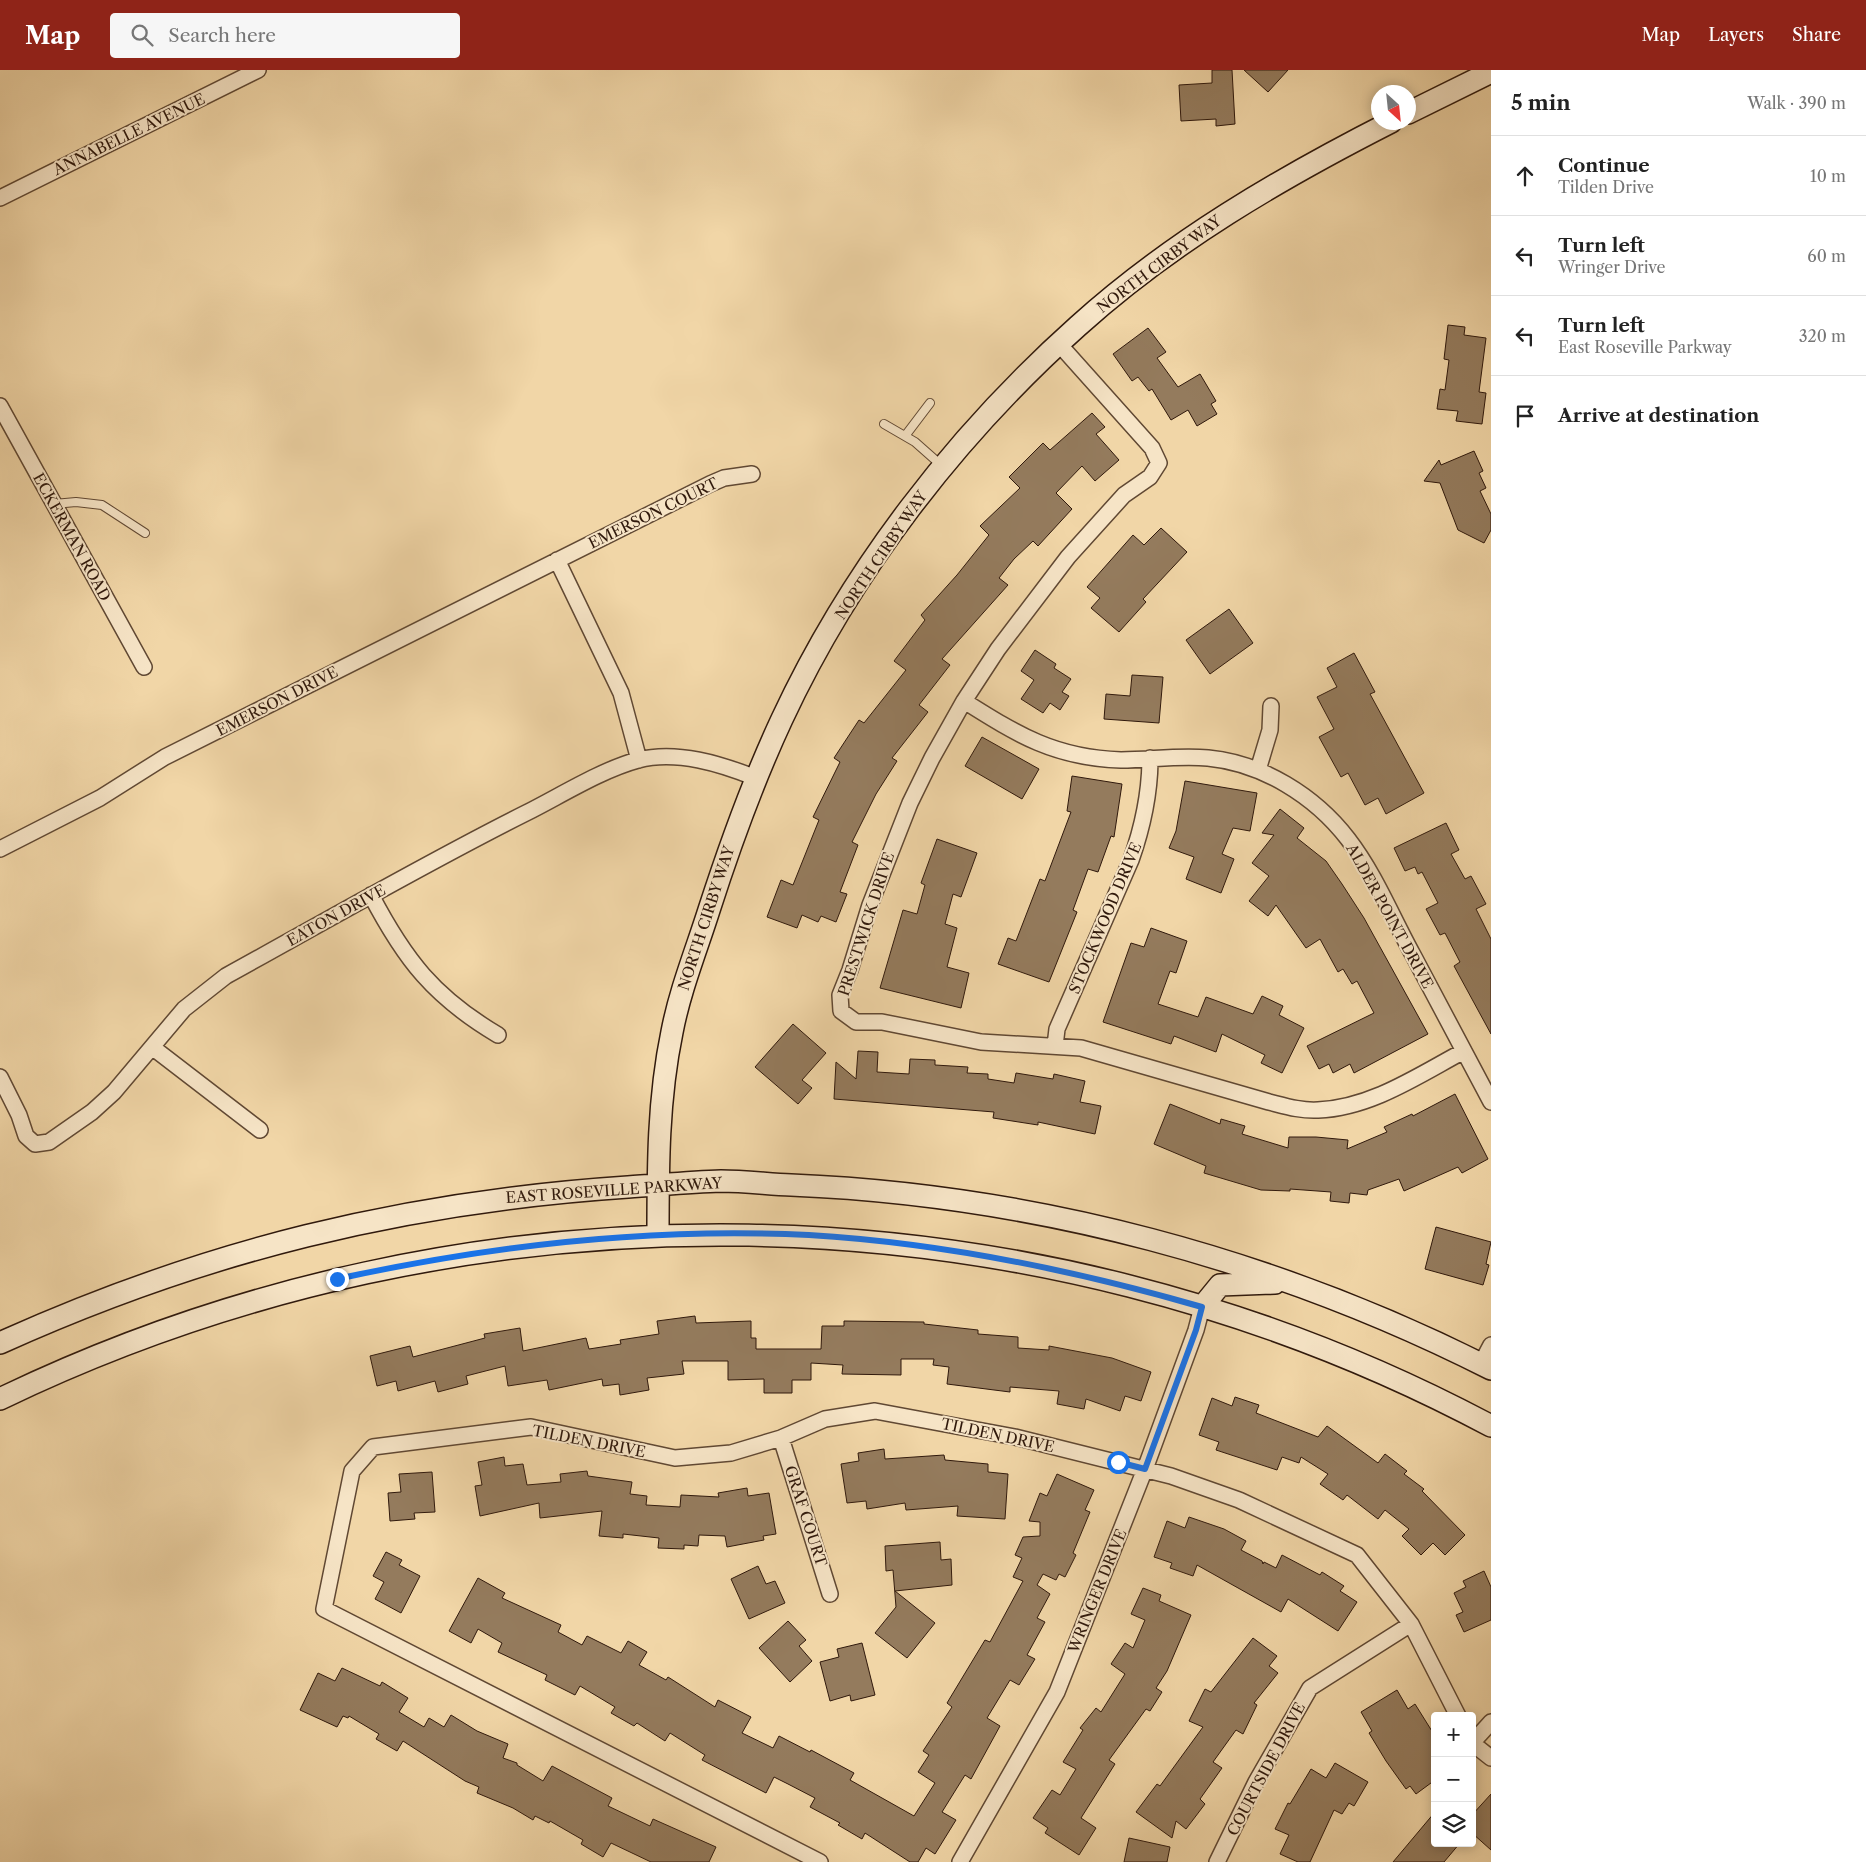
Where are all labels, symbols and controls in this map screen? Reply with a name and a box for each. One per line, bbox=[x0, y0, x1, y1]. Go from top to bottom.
search box bbox=[110, 13, 460, 58]
text: Map bbox=[25, 21, 80, 50]
icon: search bbox=[128, 21, 156, 49]
text: Search here bbox=[168, 24, 276, 47]
text: Map bbox=[1642, 24, 1680, 46]
text: Layers bbox=[1708, 24, 1764, 46]
text: Share bbox=[1792, 24, 1841, 46]
north arrow bbox=[1371, 85, 1416, 130]
street label: ANNABELLE AVENUE bbox=[49, 89, 208, 179]
text: 5 min bbox=[1511, 90, 1571, 115]
text: Walk · 390 m bbox=[1747, 93, 1846, 113]
text: Continue bbox=[1558, 154, 1650, 177]
icon: ahead bbox=[1511, 162, 1539, 190]
text: 10 m bbox=[1810, 166, 1846, 186]
text: Tilden Drive bbox=[1558, 177, 1654, 197]
street label: NORTH CIRBY WAY bbox=[1093, 211, 1225, 317]
text: Turn left bbox=[1558, 234, 1645, 257]
icon: left bbox=[1511, 242, 1539, 270]
text: 60 m bbox=[1807, 246, 1846, 266]
text: Wringer Drive bbox=[1558, 257, 1666, 277]
text: Turn left bbox=[1558, 314, 1645, 337]
icon: left bbox=[1511, 322, 1539, 350]
text: 320 m bbox=[1799, 326, 1846, 346]
text: East Roseville Parkway bbox=[1558, 337, 1732, 357]
icon: arrive bbox=[1511, 402, 1539, 430]
text: Arrive at destination bbox=[1558, 404, 1759, 427]
street label: ECKERMAN ROAD bbox=[29, 470, 115, 604]
street label: EMERSON COURT bbox=[585, 473, 722, 553]
street label: NORTH CIRBY WAY bbox=[831, 487, 931, 623]
street label: EMERSON DRIVE bbox=[213, 662, 341, 740]
street label: STOCKWOOD DRIVE bbox=[1064, 839, 1146, 997]
street label: ALDER POINT DRIVE bbox=[1342, 839, 1438, 992]
street label: NORTH CIRBY WAY bbox=[674, 843, 738, 993]
street label: PRESTWICK DRIVE bbox=[834, 850, 898, 998]
street label: EATON DRIVE bbox=[283, 880, 389, 950]
street label: EAST ROSEVILLE PARKWAY bbox=[505, 1173, 723, 1207]
route end bbox=[326, 1268, 349, 1291]
street label: TILDEN DRIVE bbox=[940, 1414, 1056, 1456]
street label: TILDEN DRIVE bbox=[531, 1421, 647, 1461]
route start bbox=[1107, 1451, 1130, 1474]
street label: GRAF COURT bbox=[781, 1463, 831, 1570]
street label: WRINGER DRIVE bbox=[1063, 1526, 1131, 1657]
street label: COURTSIDE DRIVE bbox=[1223, 1699, 1309, 1839]
map controls bbox=[1431, 1712, 1476, 1847]
button: + bbox=[1431, 1712, 1476, 1757]
button: − bbox=[1431, 1757, 1476, 1802]
button: layers bbox=[1431, 1802, 1476, 1847]

